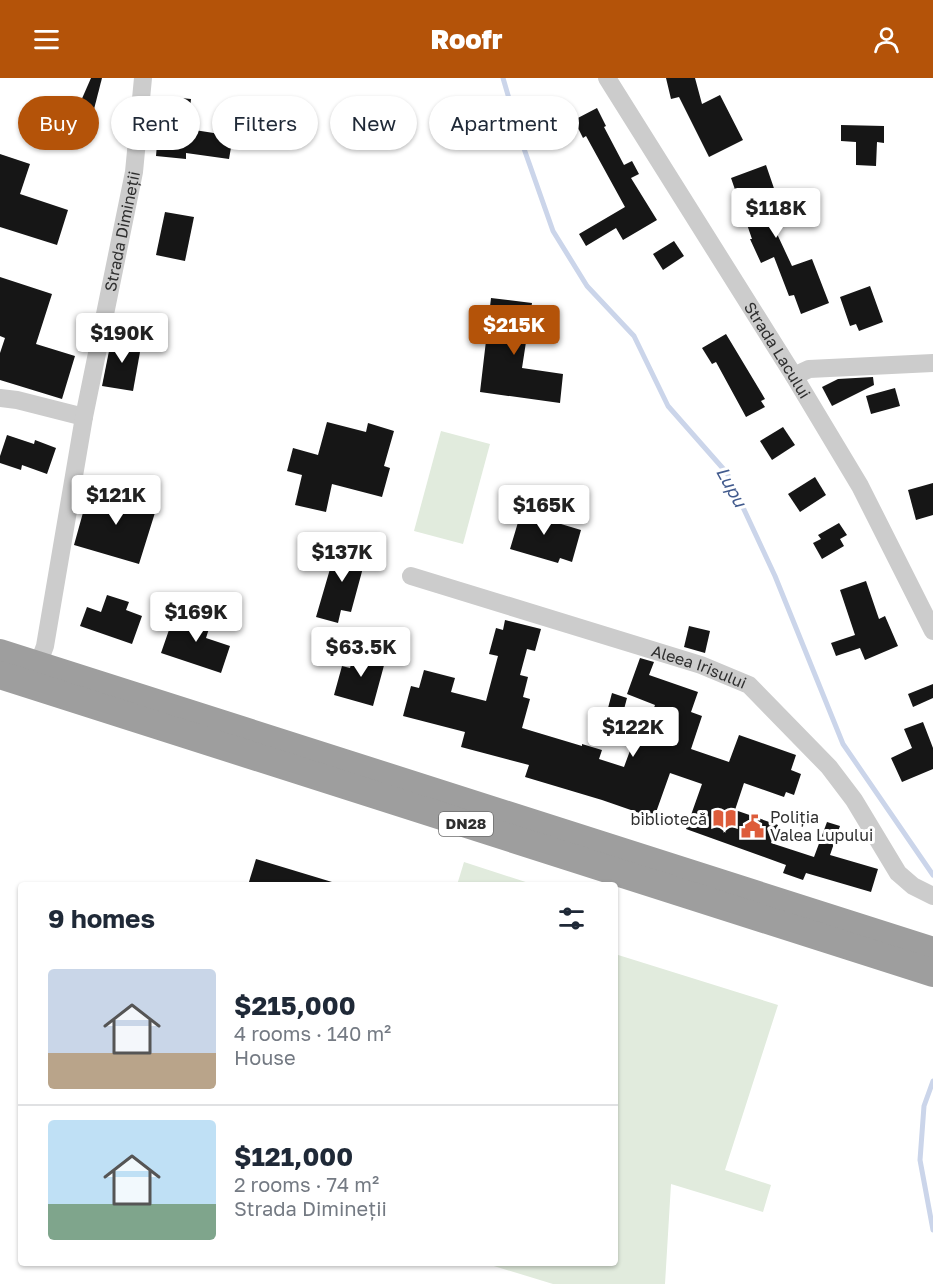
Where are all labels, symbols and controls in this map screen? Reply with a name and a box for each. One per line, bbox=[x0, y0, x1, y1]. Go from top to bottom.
icon: menu bbox=[30, 23, 63, 56]
text: Roofr bbox=[431, 23, 502, 55]
icon: person bbox=[870, 23, 903, 56]
chip: Buy bbox=[18, 96, 99, 150]
chip: Rent bbox=[111, 96, 200, 150]
chip: Filters bbox=[212, 96, 318, 150]
chip: New bbox=[330, 96, 417, 150]
chip: Apartment bbox=[429, 96, 579, 150]
street label: Strada Dimineții bbox=[100, 169, 144, 293]
pin: $118K bbox=[734, 188, 818, 239]
text: $118K bbox=[745, 195, 807, 219]
street label: Strada Lacului bbox=[740, 298, 815, 402]
pin: $215K bbox=[472, 305, 556, 356]
text: $215K bbox=[483, 312, 545, 336]
pin: $190K bbox=[80, 313, 164, 364]
text: $190K bbox=[90, 320, 154, 344]
water label: Lupu bbox=[712, 462, 752, 512]
pin: $121K bbox=[74, 475, 158, 526]
text: $121K bbox=[86, 482, 146, 506]
pin: $165K bbox=[502, 485, 586, 536]
text: $165K bbox=[512, 492, 576, 516]
pin: $137K bbox=[300, 532, 384, 583]
text: $137K bbox=[311, 539, 373, 563]
pin: $169K bbox=[154, 592, 238, 643]
text: $169K bbox=[164, 599, 228, 623]
pin: $63.5K bbox=[312, 627, 410, 678]
text: $63.5K bbox=[325, 634, 397, 658]
street label: Aleea Irisului bbox=[649, 640, 750, 693]
pin: $122K bbox=[591, 707, 675, 758]
text: $122K bbox=[602, 714, 664, 738]
library icon: bibliotecă bbox=[712, 806, 738, 832]
place label: Poliția Valea Lupului bbox=[770, 807, 873, 845]
place label: bibliotecă bbox=[631, 809, 707, 829]
road number: DN28 bbox=[439, 812, 493, 836]
public building icon: Poliția Valea Lupului bbox=[739, 813, 765, 839]
icon: filters bbox=[555, 902, 588, 935]
text: 9 homes bbox=[48, 903, 155, 934]
text: $215,000 bbox=[234, 990, 356, 1021]
icon: home bbox=[96, 993, 168, 1065]
text: 4 rooms · 140 m² bbox=[234, 1021, 391, 1045]
text: House bbox=[234, 1045, 296, 1069]
text: $121,000 bbox=[234, 1141, 353, 1172]
icon: home bbox=[96, 1144, 168, 1216]
text: 2 rooms · 74 m² bbox=[234, 1172, 379, 1196]
text: Strada Dimineții bbox=[234, 1196, 387, 1220]

